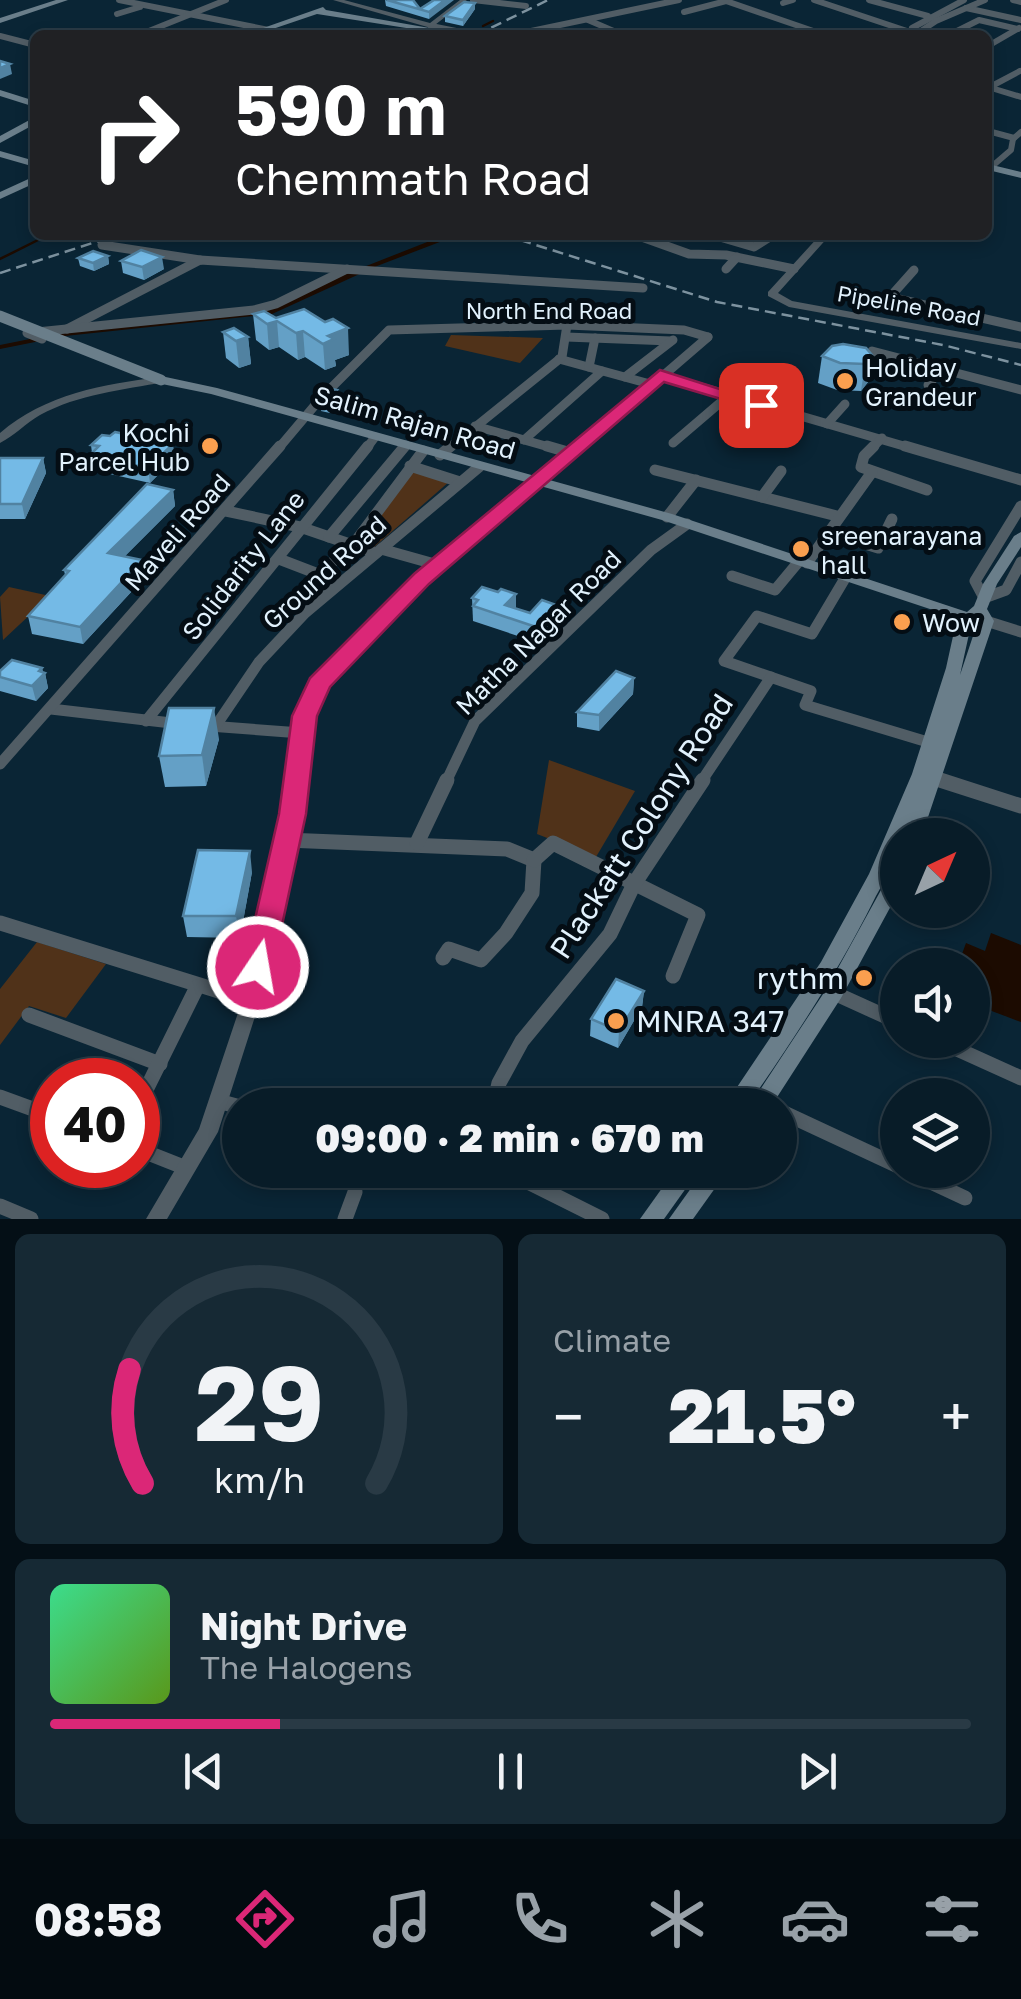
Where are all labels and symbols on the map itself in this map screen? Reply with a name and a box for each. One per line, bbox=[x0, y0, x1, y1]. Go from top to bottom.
street label: Pipeline Road bbox=[835, 279, 983, 331]
street label: North End Road bbox=[466, 297, 632, 324]
place label: Holiday Grandeur bbox=[865, 352, 977, 412]
pin bbox=[719, 363, 804, 448]
marker: Holiday Grandeur bbox=[834, 370, 856, 392]
street label: Salim Rajan Road bbox=[311, 378, 519, 466]
place label: Kochi Parcel Hub bbox=[58, 417, 190, 477]
marker: Kochi Parcel Hub bbox=[199, 435, 221, 457]
street label: Maveli Road bbox=[118, 467, 236, 597]
street label: Solidarity Lane bbox=[175, 484, 311, 646]
street label: Ground Road bbox=[256, 508, 392, 636]
place label: sreenarayana hall bbox=[821, 520, 982, 580]
marker: sreenarayana hall bbox=[790, 538, 812, 560]
street label: Matha Nagar Road bbox=[449, 543, 627, 721]
place label: Wow bbox=[922, 607, 980, 638]
marker: Wow bbox=[891, 611, 913, 633]
street label: Plackatt Colony Road bbox=[542, 687, 740, 965]
north arrow bbox=[880, 818, 990, 928]
position arrow bbox=[206, 915, 310, 1019]
place label: rythm bbox=[757, 960, 844, 996]
marker: rythm bbox=[853, 967, 875, 989]
place label: MNRA 347 bbox=[636, 1003, 784, 1039]
marker: MNRA 347 bbox=[605, 1010, 627, 1032]
speed limit sign: 40 bbox=[30, 1058, 160, 1188]

